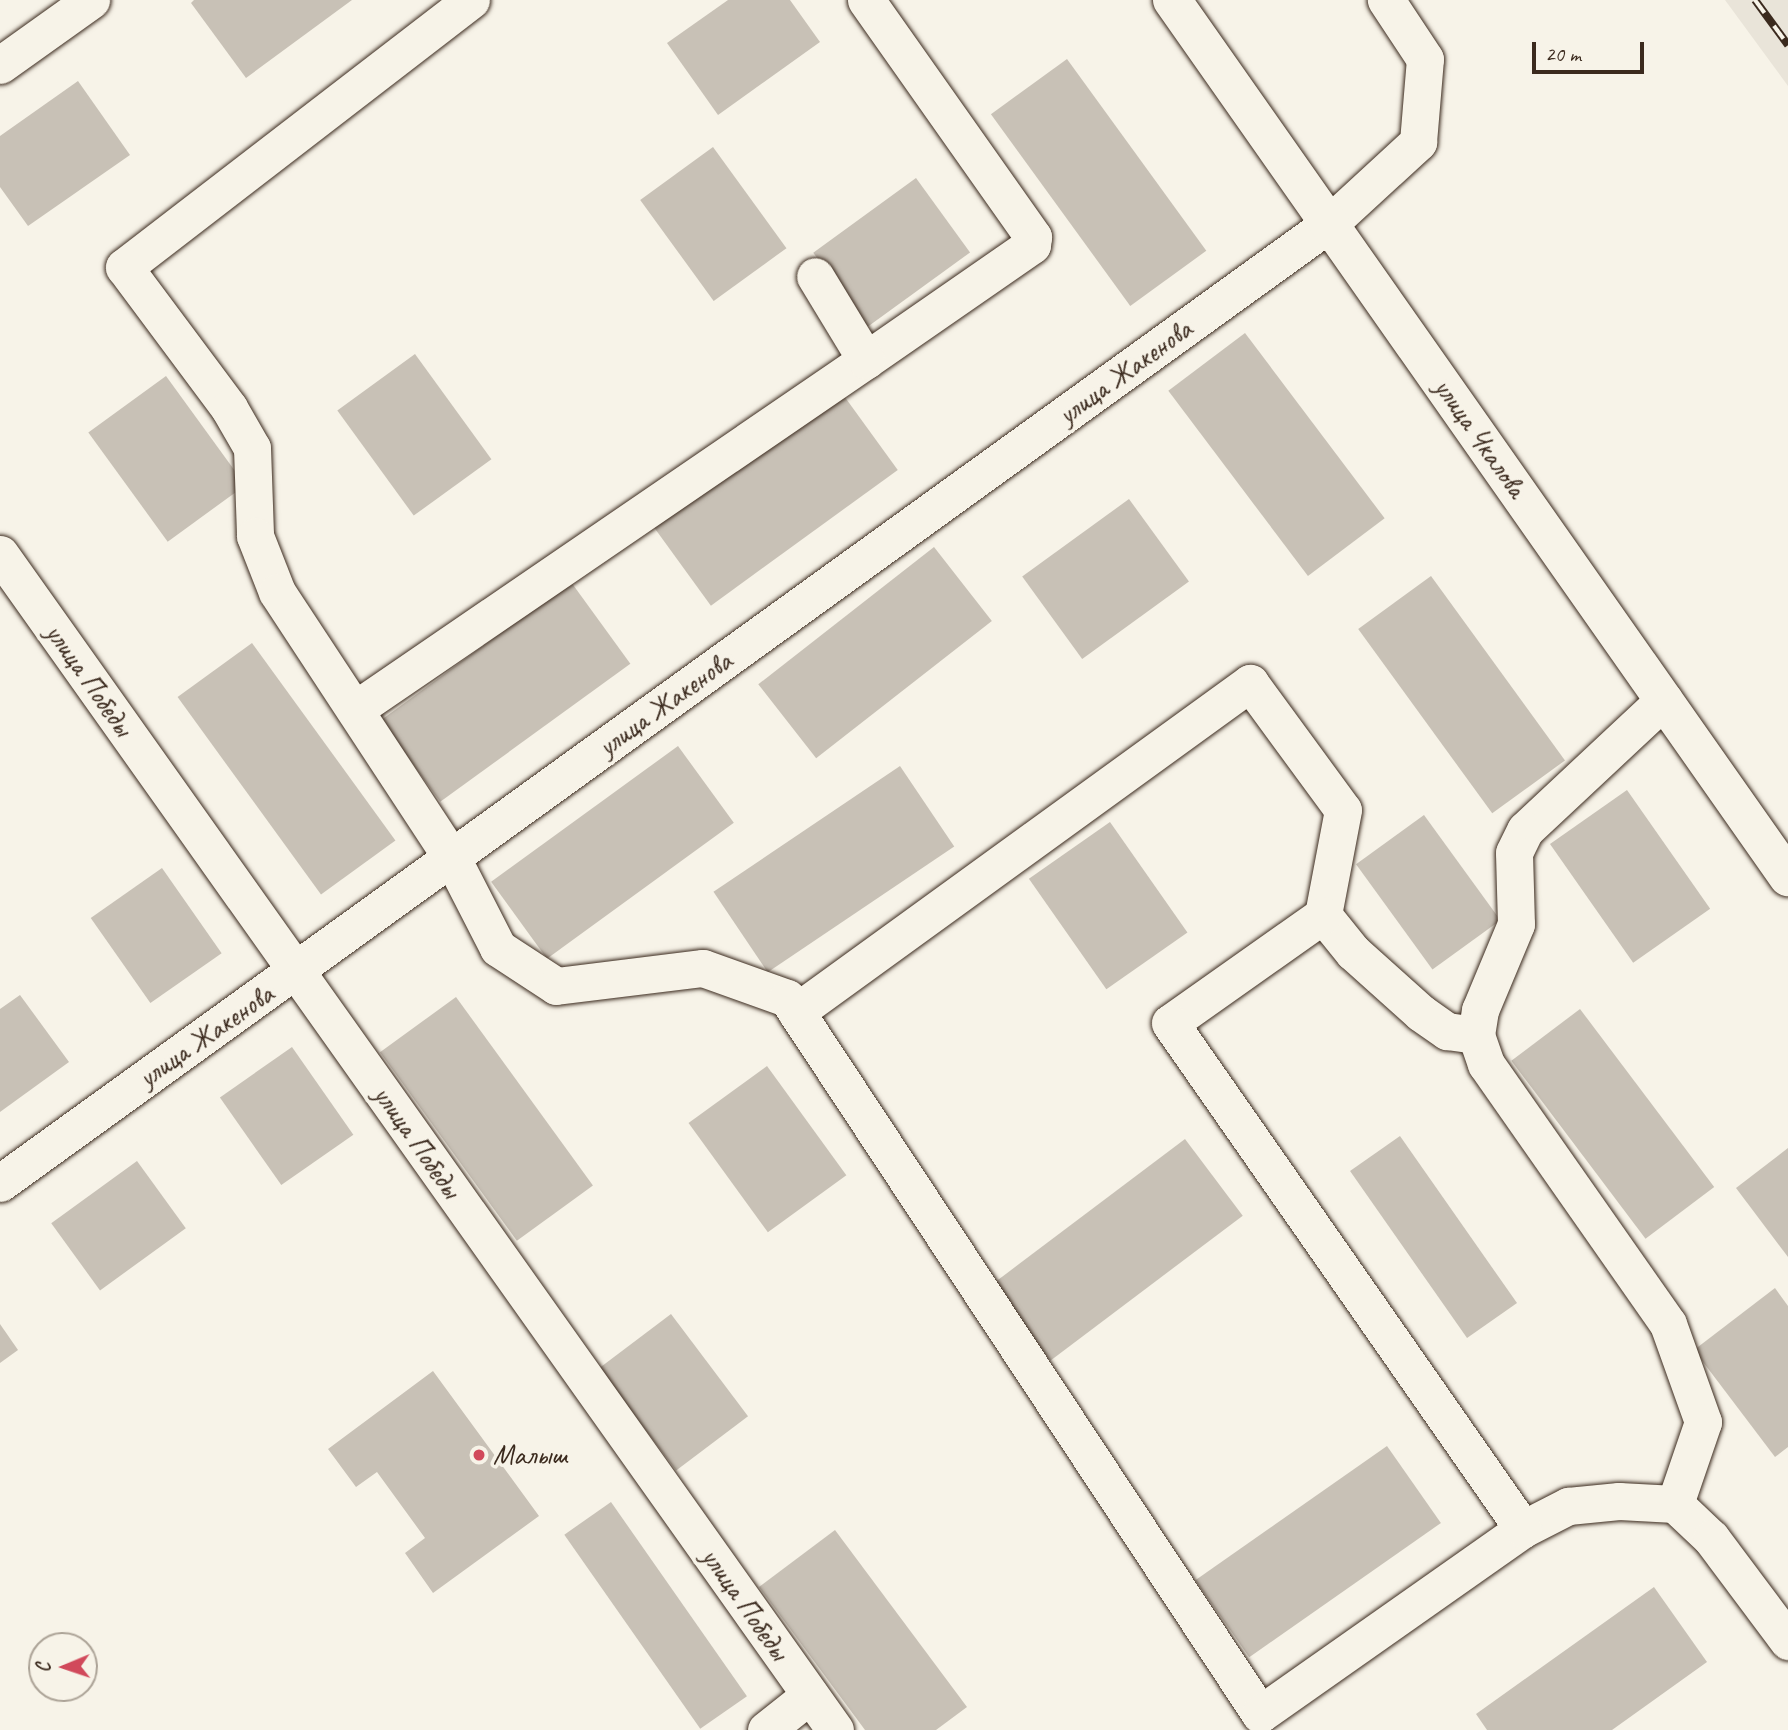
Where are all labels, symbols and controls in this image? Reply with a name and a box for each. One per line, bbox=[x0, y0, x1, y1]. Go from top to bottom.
scale bar bbox=[1536, 28, 1648, 72]
text: 20 m bbox=[1545, 41, 1581, 67]
street label: улица Жакенова bbox=[1052, 312, 1198, 432]
street label: улица Чкалова bbox=[1427, 372, 1533, 504]
street label: улица Победы bbox=[38, 618, 140, 742]
street label: улица Жакенова bbox=[592, 644, 738, 764]
street label: улица Жакенова bbox=[132, 977, 280, 1095]
street label: улица Победы bbox=[366, 1080, 468, 1204]
place label: Малыш bbox=[493, 1438, 567, 1472]
marker: Малыш bbox=[471, 1447, 487, 1463]
street label: улица Победы bbox=[694, 1542, 796, 1666]
north arrow bbox=[28, 1632, 98, 1702]
text: С bbox=[32, 1663, 56, 1673]

